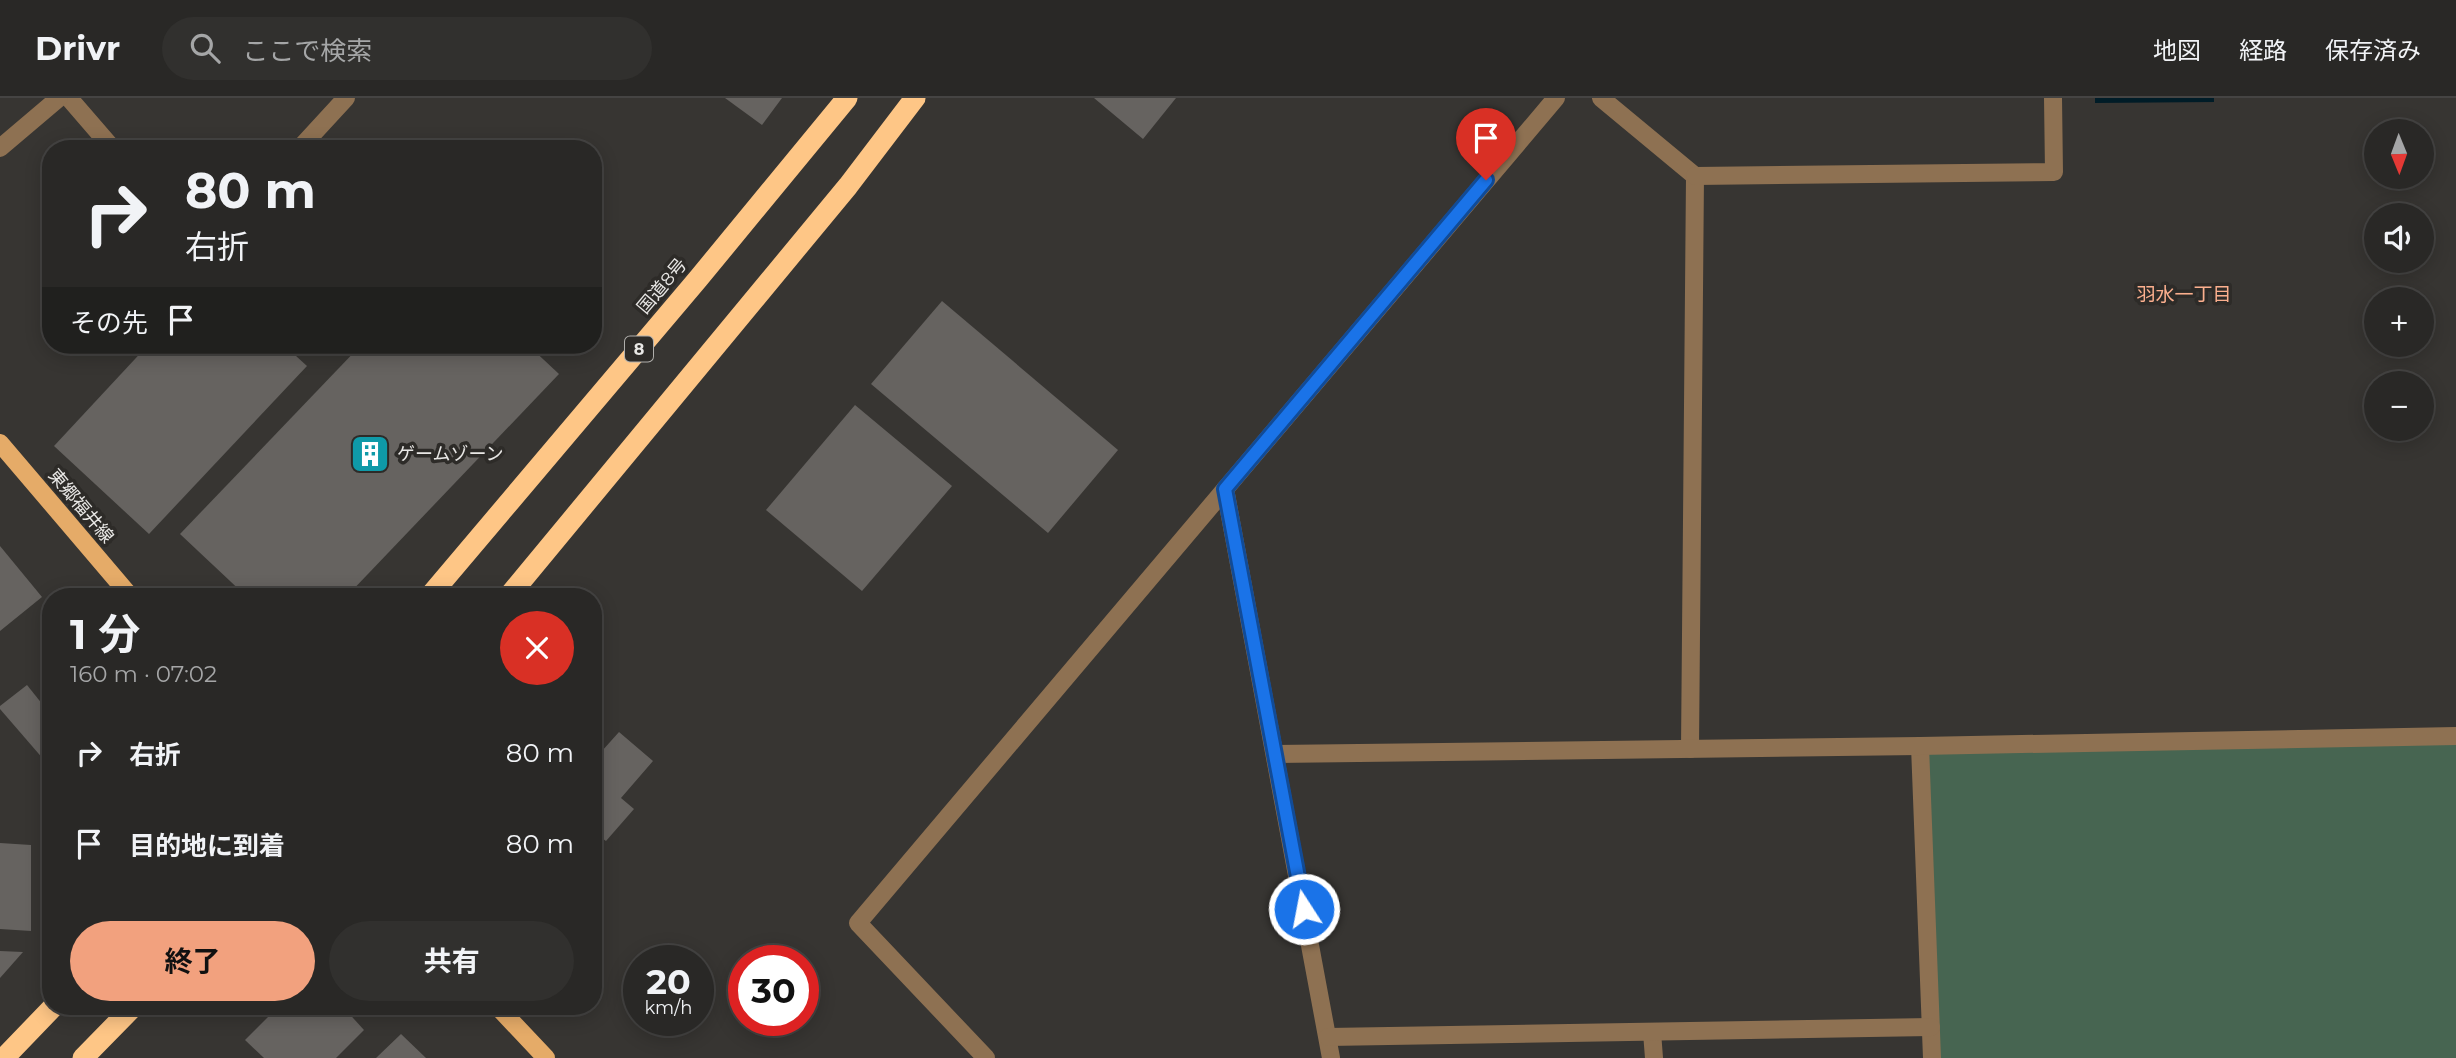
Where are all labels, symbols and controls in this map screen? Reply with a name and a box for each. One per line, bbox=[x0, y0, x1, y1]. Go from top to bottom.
search box bbox=[162, 17, 652, 80]
text: Drivr bbox=[35, 28, 120, 68]
icon: search bbox=[186, 29, 224, 67]
text: ここで検索 bbox=[242, 35, 372, 67]
text: 地図 bbox=[2153, 36, 2201, 65]
text: 経路 bbox=[2239, 36, 2287, 65]
text: 保存済み bbox=[2325, 36, 2421, 65]
pin bbox=[1456, 108, 1516, 180]
icon: arrive bbox=[1467, 119, 1505, 157]
north arrow bbox=[2364, 119, 2434, 189]
map controls bbox=[2364, 119, 2434, 441]
text: 80 m bbox=[185, 161, 316, 220]
icon: right bbox=[70, 168, 161, 259]
button: sound bbox=[2364, 203, 2434, 273]
text: 右折 bbox=[185, 227, 249, 266]
street label: 国道8号 bbox=[633, 254, 691, 318]
district label: 羽水一丁目 bbox=[2136, 283, 2232, 306]
button: + bbox=[2364, 287, 2434, 357]
icon: arrive bbox=[162, 301, 200, 339]
text: その先 bbox=[70, 307, 148, 339]
road number: 8 bbox=[625, 336, 653, 362]
button: − bbox=[2364, 371, 2434, 441]
building icon: ゲームゾーン bbox=[349, 433, 391, 475]
place label: ゲームゾーン bbox=[397, 443, 504, 465]
street label: 東郷福井線 bbox=[44, 464, 118, 548]
text: 1 分 bbox=[70, 608, 140, 660]
button: close bbox=[500, 611, 574, 685]
text: 160 m · 07:02 bbox=[70, 660, 217, 688]
icon: right bbox=[70, 734, 108, 772]
text: 80 m bbox=[506, 737, 574, 769]
text: 右折 bbox=[129, 739, 181, 771]
icon: arrive bbox=[70, 825, 108, 863]
text: 80 m bbox=[506, 828, 574, 860]
text: 目的地に到着 bbox=[129, 830, 285, 862]
position arrow bbox=[1267, 872, 1341, 946]
button: 終了 bbox=[70, 921, 315, 1001]
button: 共有 bbox=[329, 921, 574, 1001]
speed limit sign: 30 bbox=[728, 945, 819, 1036]
text: 20 bbox=[646, 960, 691, 1003]
text: km/h bbox=[644, 997, 693, 1019]

